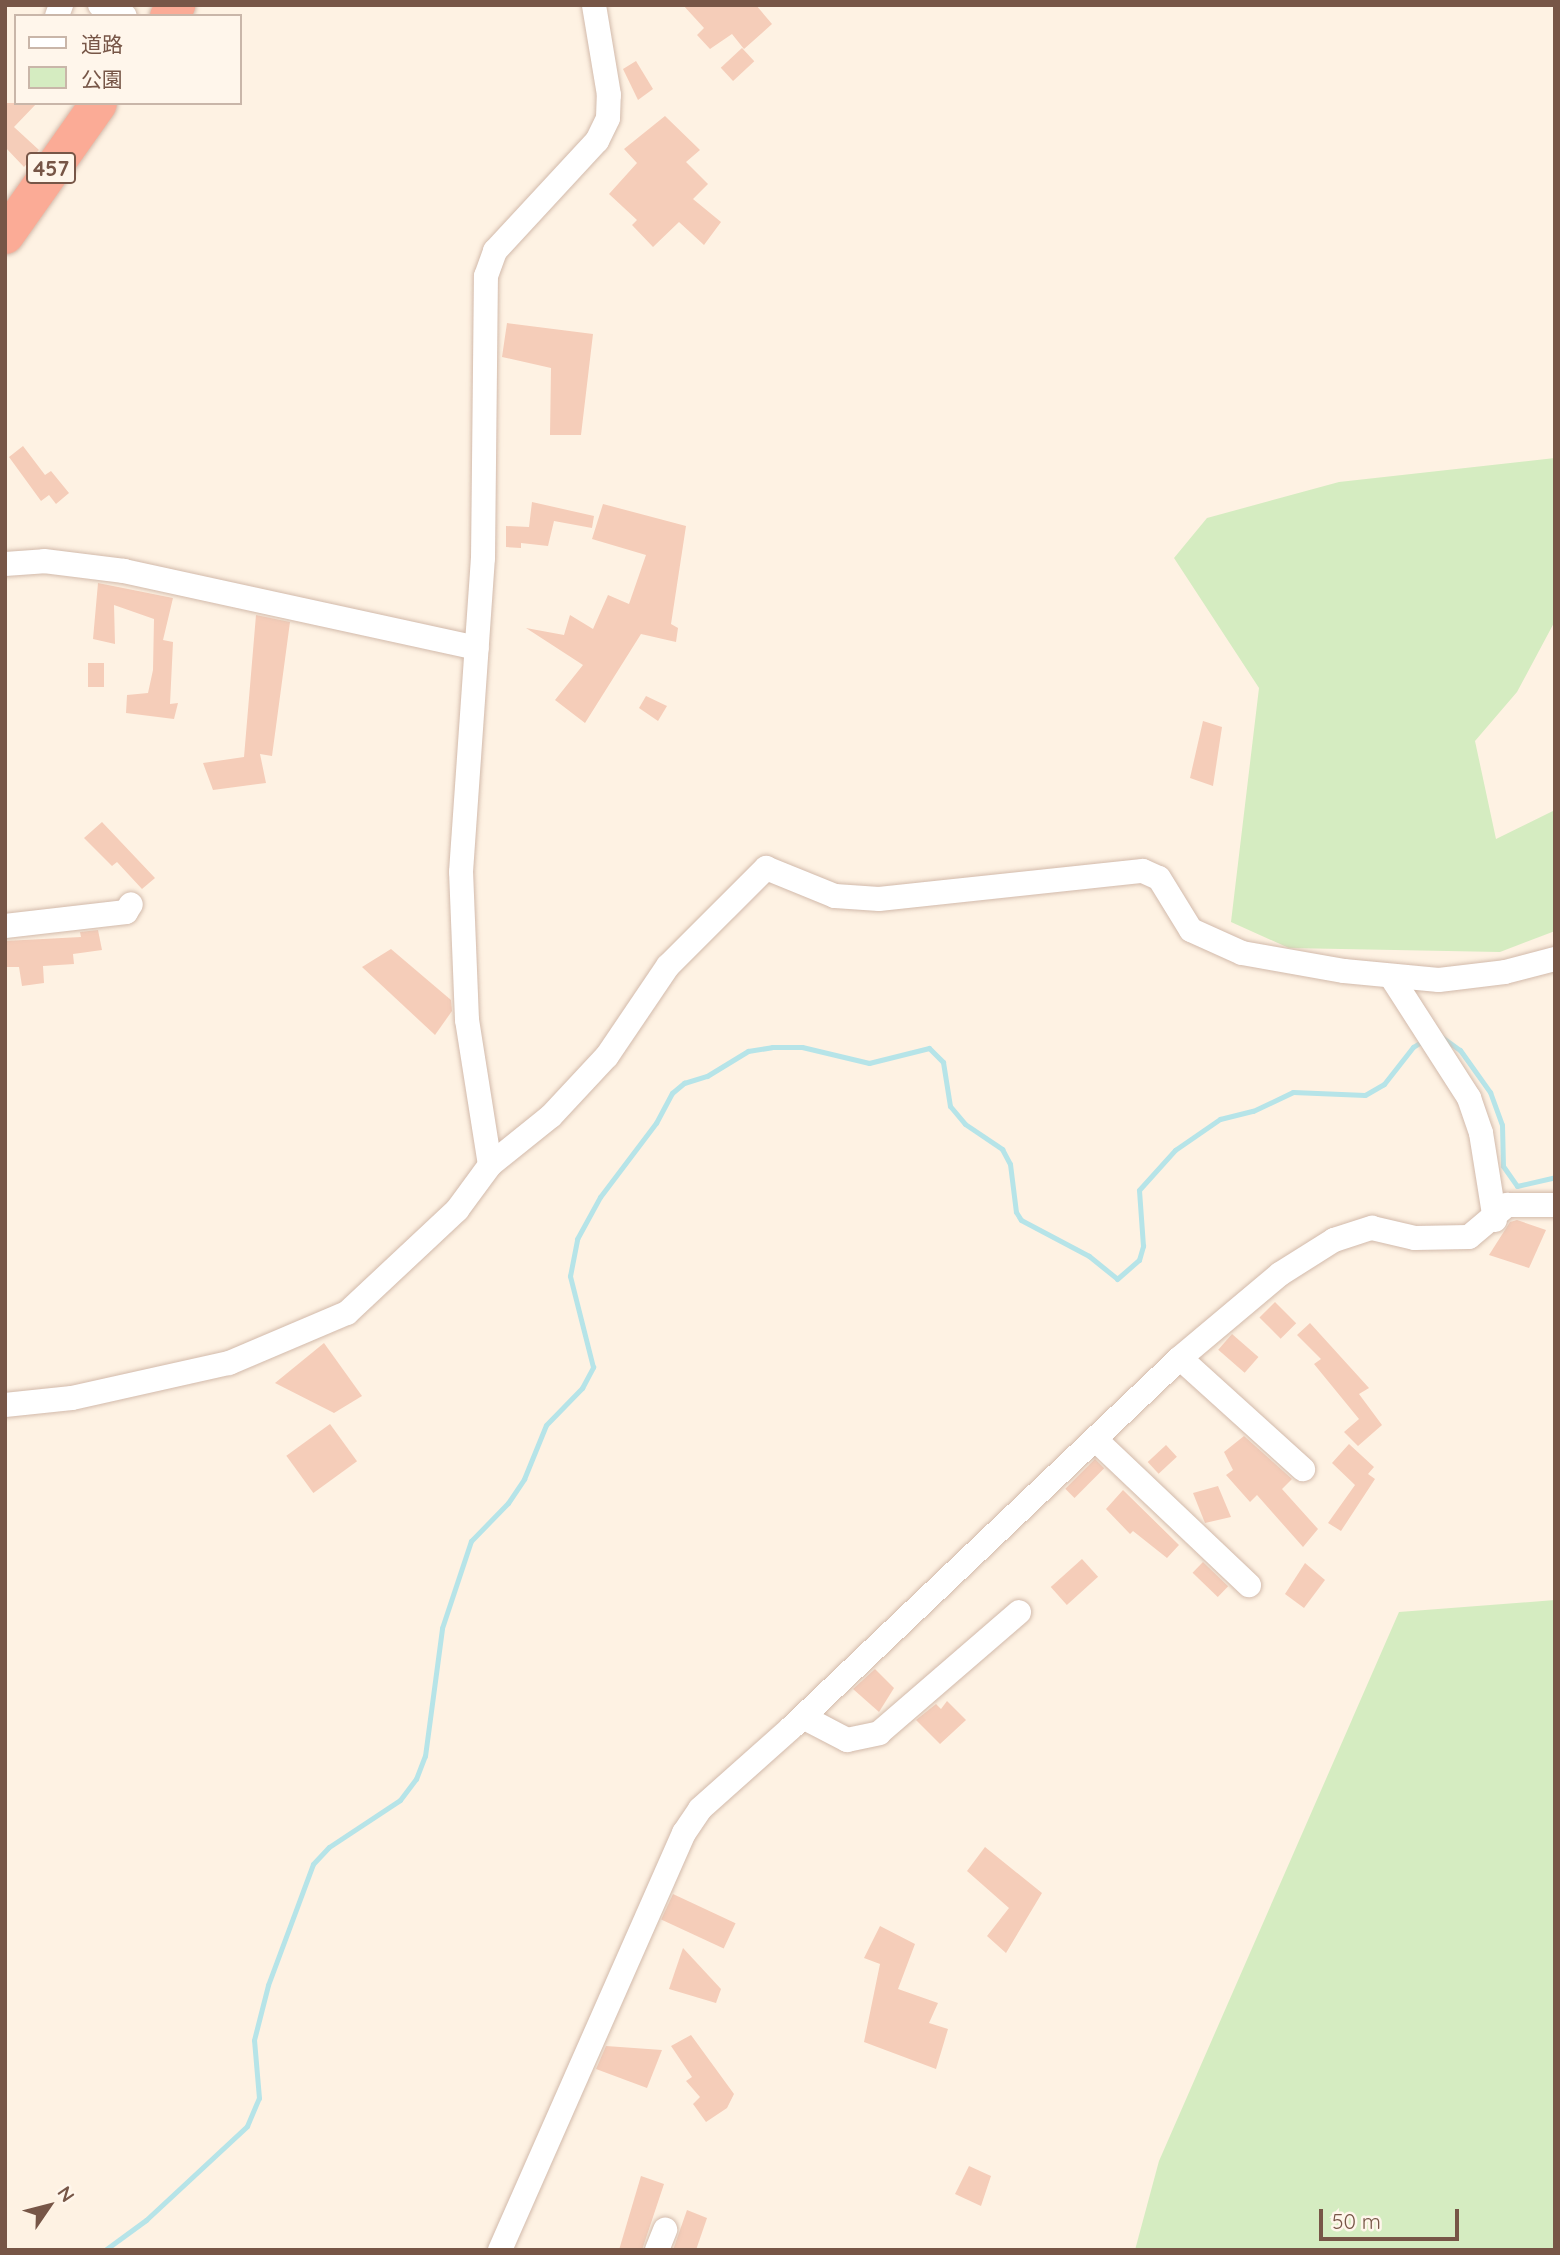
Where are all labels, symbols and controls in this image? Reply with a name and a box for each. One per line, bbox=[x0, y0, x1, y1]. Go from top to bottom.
legend bbox=[14, 14, 242, 105]
text: 道路 bbox=[81, 31, 123, 57]
text: 公園 bbox=[81, 66, 123, 92]
road number: 457 bbox=[25, 150, 77, 186]
north arrow bbox=[14, 2171, 84, 2241]
text: N bbox=[52, 2181, 80, 2207]
scale bar bbox=[1322, 2196, 1462, 2240]
text: 50 m bbox=[1332, 2208, 1381, 2234]

